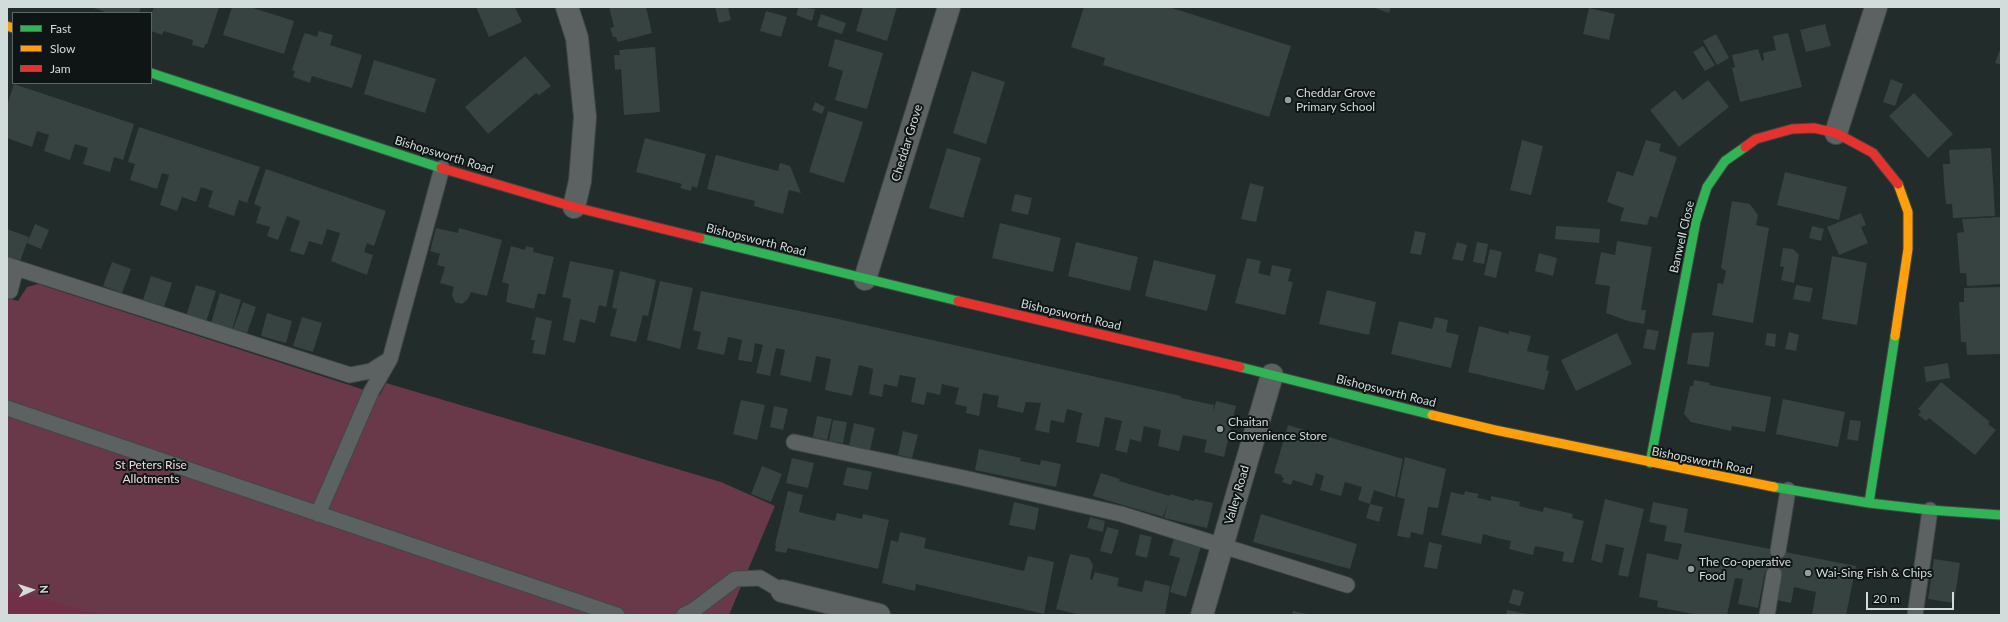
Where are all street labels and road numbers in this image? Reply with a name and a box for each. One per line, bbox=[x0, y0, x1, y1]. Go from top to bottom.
street label: Cheddar Grove bbox=[888, 103, 926, 183]
street label: Bishopsworth Road bbox=[393, 133, 495, 177]
street label: Banwell Close bbox=[1667, 199, 1697, 275]
street label: Bishopsworth Road bbox=[705, 221, 807, 259]
street label: Bishopsworth Road bbox=[1020, 296, 1122, 334]
street label: Bishopsworth Road bbox=[1335, 372, 1437, 410]
street label: Bishopsworth Road bbox=[1650, 444, 1754, 478]
street label: Valley Road bbox=[1222, 464, 1252, 526]

